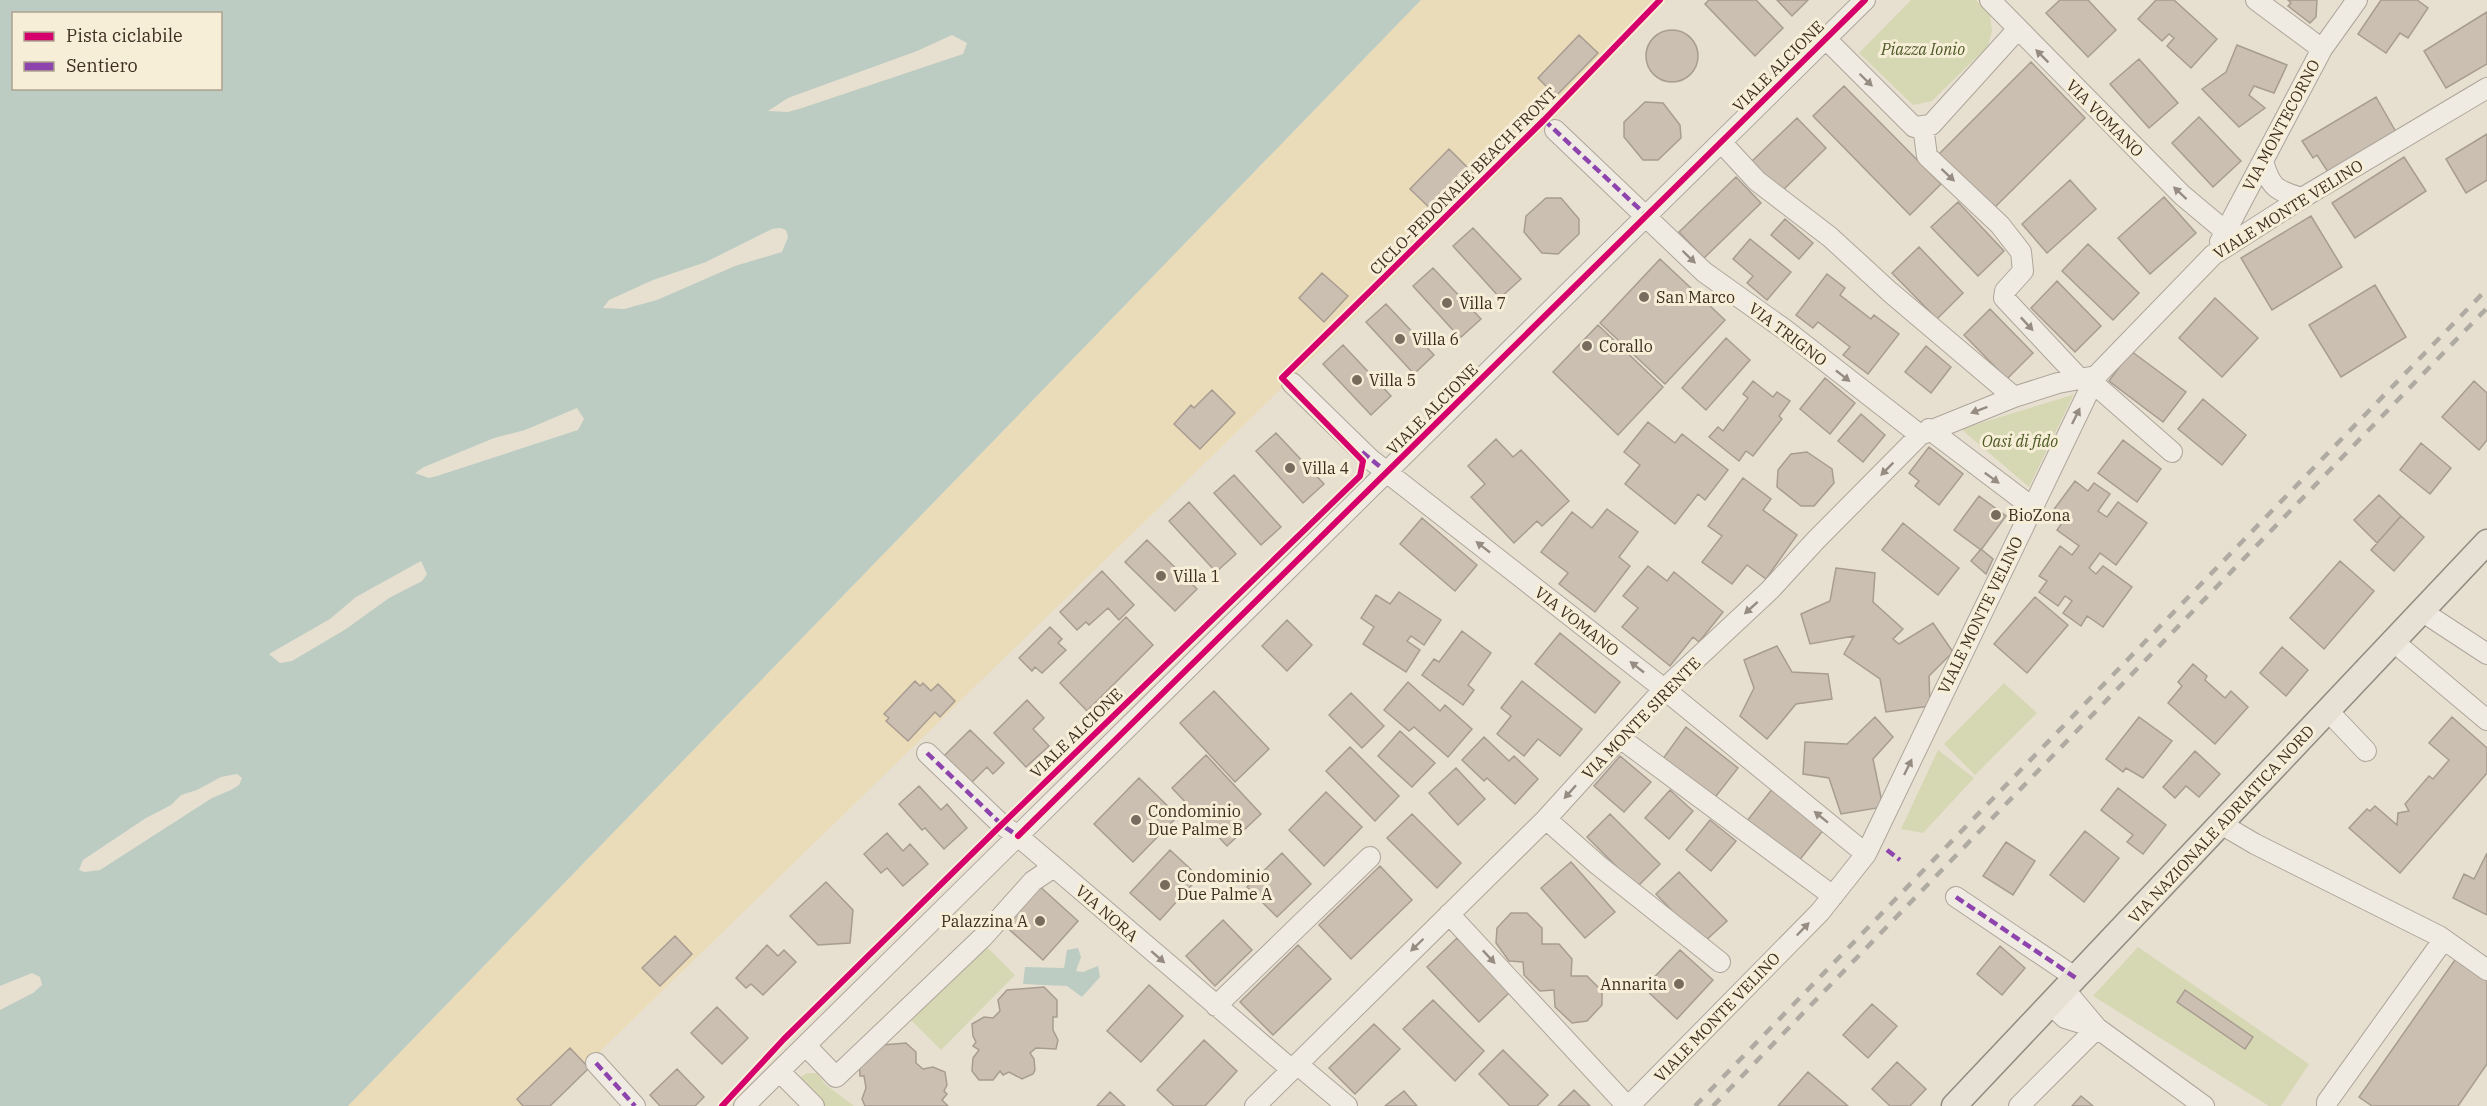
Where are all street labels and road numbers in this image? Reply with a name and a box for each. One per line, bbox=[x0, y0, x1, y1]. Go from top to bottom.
street label: VIALE ALCIONE bbox=[1728, 16, 1828, 116]
street label: VIA MONTECORNO bbox=[2238, 56, 2324, 194]
street label: VIA VOMANO bbox=[2062, 75, 2148, 161]
street label: CICLO-PEDONALE BEACH FRONT bbox=[1365, 83, 1561, 279]
street label: VIALE MONTE VELINO bbox=[2209, 155, 2367, 263]
street label: VIA TRIGNO bbox=[1745, 298, 1831, 370]
street label: VIALE ALCIONE bbox=[1382, 359, 1482, 459]
street label: VIALE MONTE VELINO bbox=[1933, 533, 2027, 697]
street label: VIA VOMANO bbox=[1531, 582, 1623, 660]
street label: VIA MONTE SIRENTE bbox=[1577, 653, 1705, 783]
street label: VIALE ALCIONE bbox=[1026, 684, 1126, 782]
street label: VIA NAZIONALE ADRIATICA NORD bbox=[2124, 721, 2318, 927]
street label: VIA NORA bbox=[1072, 880, 1142, 946]
street label: VIALE MONTE VELINO bbox=[1650, 948, 1784, 1086]

